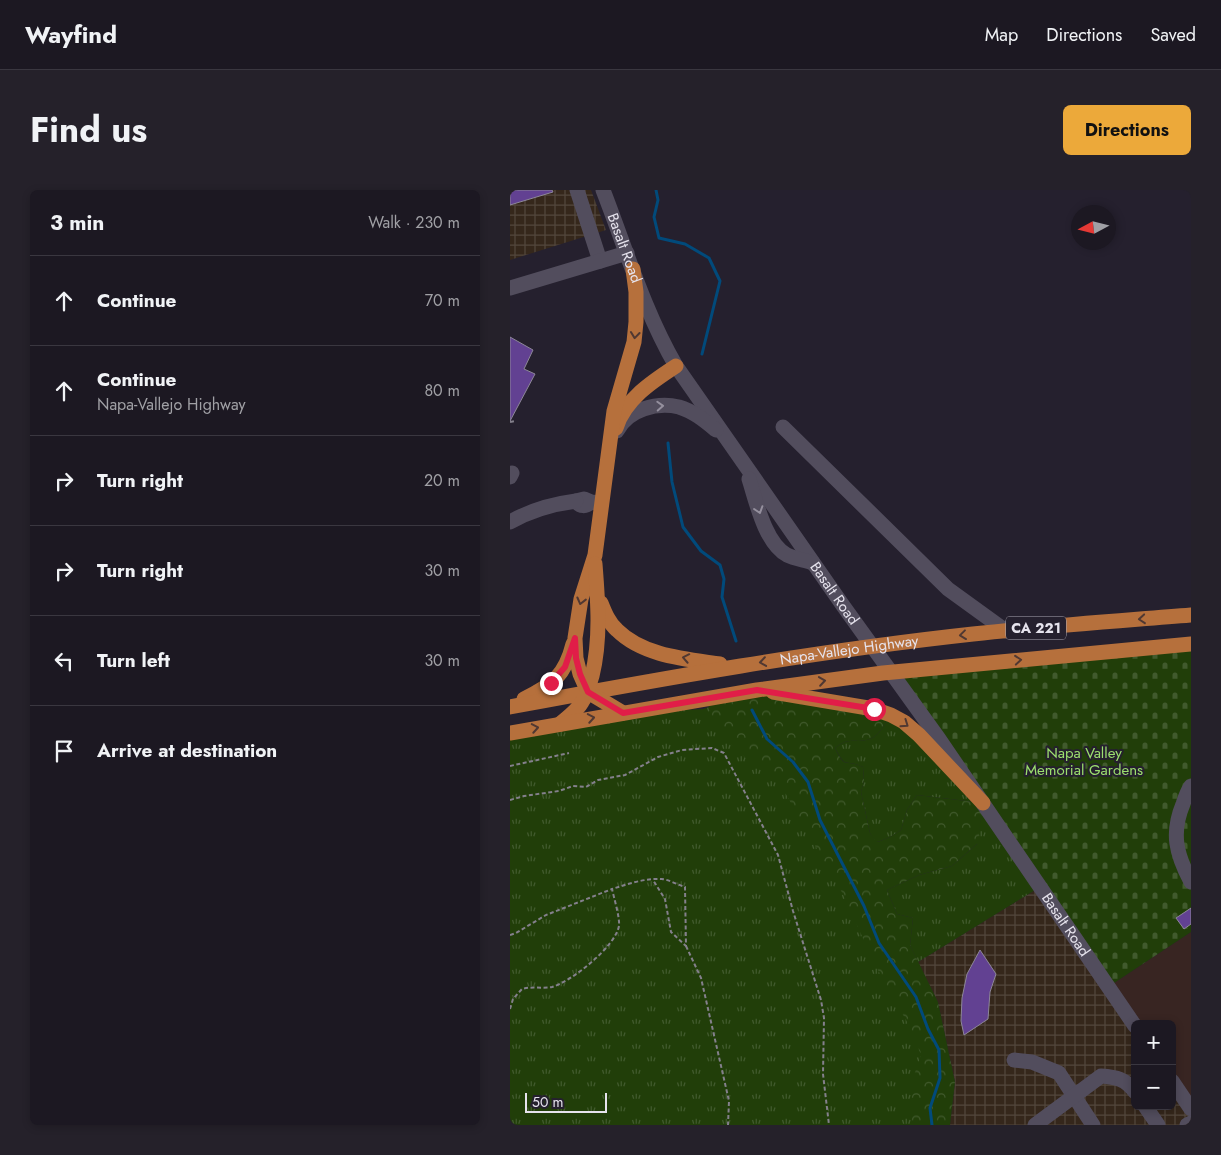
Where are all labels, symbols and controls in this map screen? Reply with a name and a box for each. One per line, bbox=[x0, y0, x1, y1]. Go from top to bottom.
text: Wayfind bbox=[25, 17, 117, 52]
text: Map bbox=[985, 22, 1018, 48]
text: Directions bbox=[1046, 22, 1122, 48]
text: Saved bbox=[1150, 22, 1196, 48]
text: Find us bbox=[30, 105, 147, 155]
button: Directions bbox=[1063, 105, 1191, 155]
north arrow bbox=[1071, 205, 1116, 250]
text: 3 min bbox=[50, 208, 104, 238]
street label: Basalt Road bbox=[602, 210, 647, 286]
text: Walk · 230 m bbox=[368, 211, 460, 234]
icon: ahead bbox=[50, 287, 78, 315]
text: Continue bbox=[97, 287, 176, 314]
text: 70 m bbox=[425, 289, 460, 312]
one-way arrow bbox=[630, 331, 641, 339]
text: Continue bbox=[97, 366, 176, 393]
icon: ahead bbox=[50, 377, 78, 405]
text: 80 m bbox=[424, 379, 460, 402]
text: Napa-Vallejo Highway bbox=[97, 393, 246, 416]
one-way arrow bbox=[657, 401, 665, 412]
icon: right bbox=[50, 467, 78, 495]
text: Turn right bbox=[97, 467, 183, 494]
text: 20 m bbox=[424, 469, 460, 492]
one-way arrow bbox=[753, 505, 763, 513]
icon: right bbox=[50, 557, 78, 585]
text: Turn right bbox=[97, 557, 183, 584]
street label: Basalt Road bbox=[805, 557, 865, 630]
text: 30 m bbox=[424, 559, 460, 582]
one-way arrow bbox=[576, 597, 587, 606]
one-way arrow bbox=[1138, 613, 1146, 624]
road number: CA 221 bbox=[1006, 616, 1066, 639]
street label: Napa-Vallejo Highway bbox=[778, 629, 920, 671]
one-way arrow bbox=[959, 629, 967, 640]
icon: left bbox=[50, 647, 78, 675]
text: Turn left bbox=[97, 647, 170, 674]
text: 30 m bbox=[424, 649, 460, 672]
one-way arrow bbox=[681, 654, 690, 664]
one-way arrow bbox=[1015, 655, 1023, 666]
one-way arrow bbox=[758, 657, 767, 667]
route end bbox=[540, 672, 563, 695]
one-way arrow bbox=[819, 676, 827, 687]
route start bbox=[863, 698, 886, 721]
one-way arrow bbox=[587, 714, 596, 724]
one-way arrow bbox=[899, 718, 909, 727]
one-way arrow bbox=[530, 724, 539, 734]
icon: arrive bbox=[50, 737, 78, 765]
text: Arrive at destination bbox=[97, 737, 277, 764]
park label: Napa Valley Memorial Gardens bbox=[1025, 742, 1143, 781]
street label: Basalt Road bbox=[1036, 888, 1095, 961]
map controls bbox=[1131, 1020, 1176, 1110]
button: + bbox=[1131, 1020, 1176, 1065]
button: − bbox=[1131, 1065, 1176, 1110]
scale bar bbox=[525, 1090, 608, 1113]
text: 50 m bbox=[532, 1092, 563, 1112]

